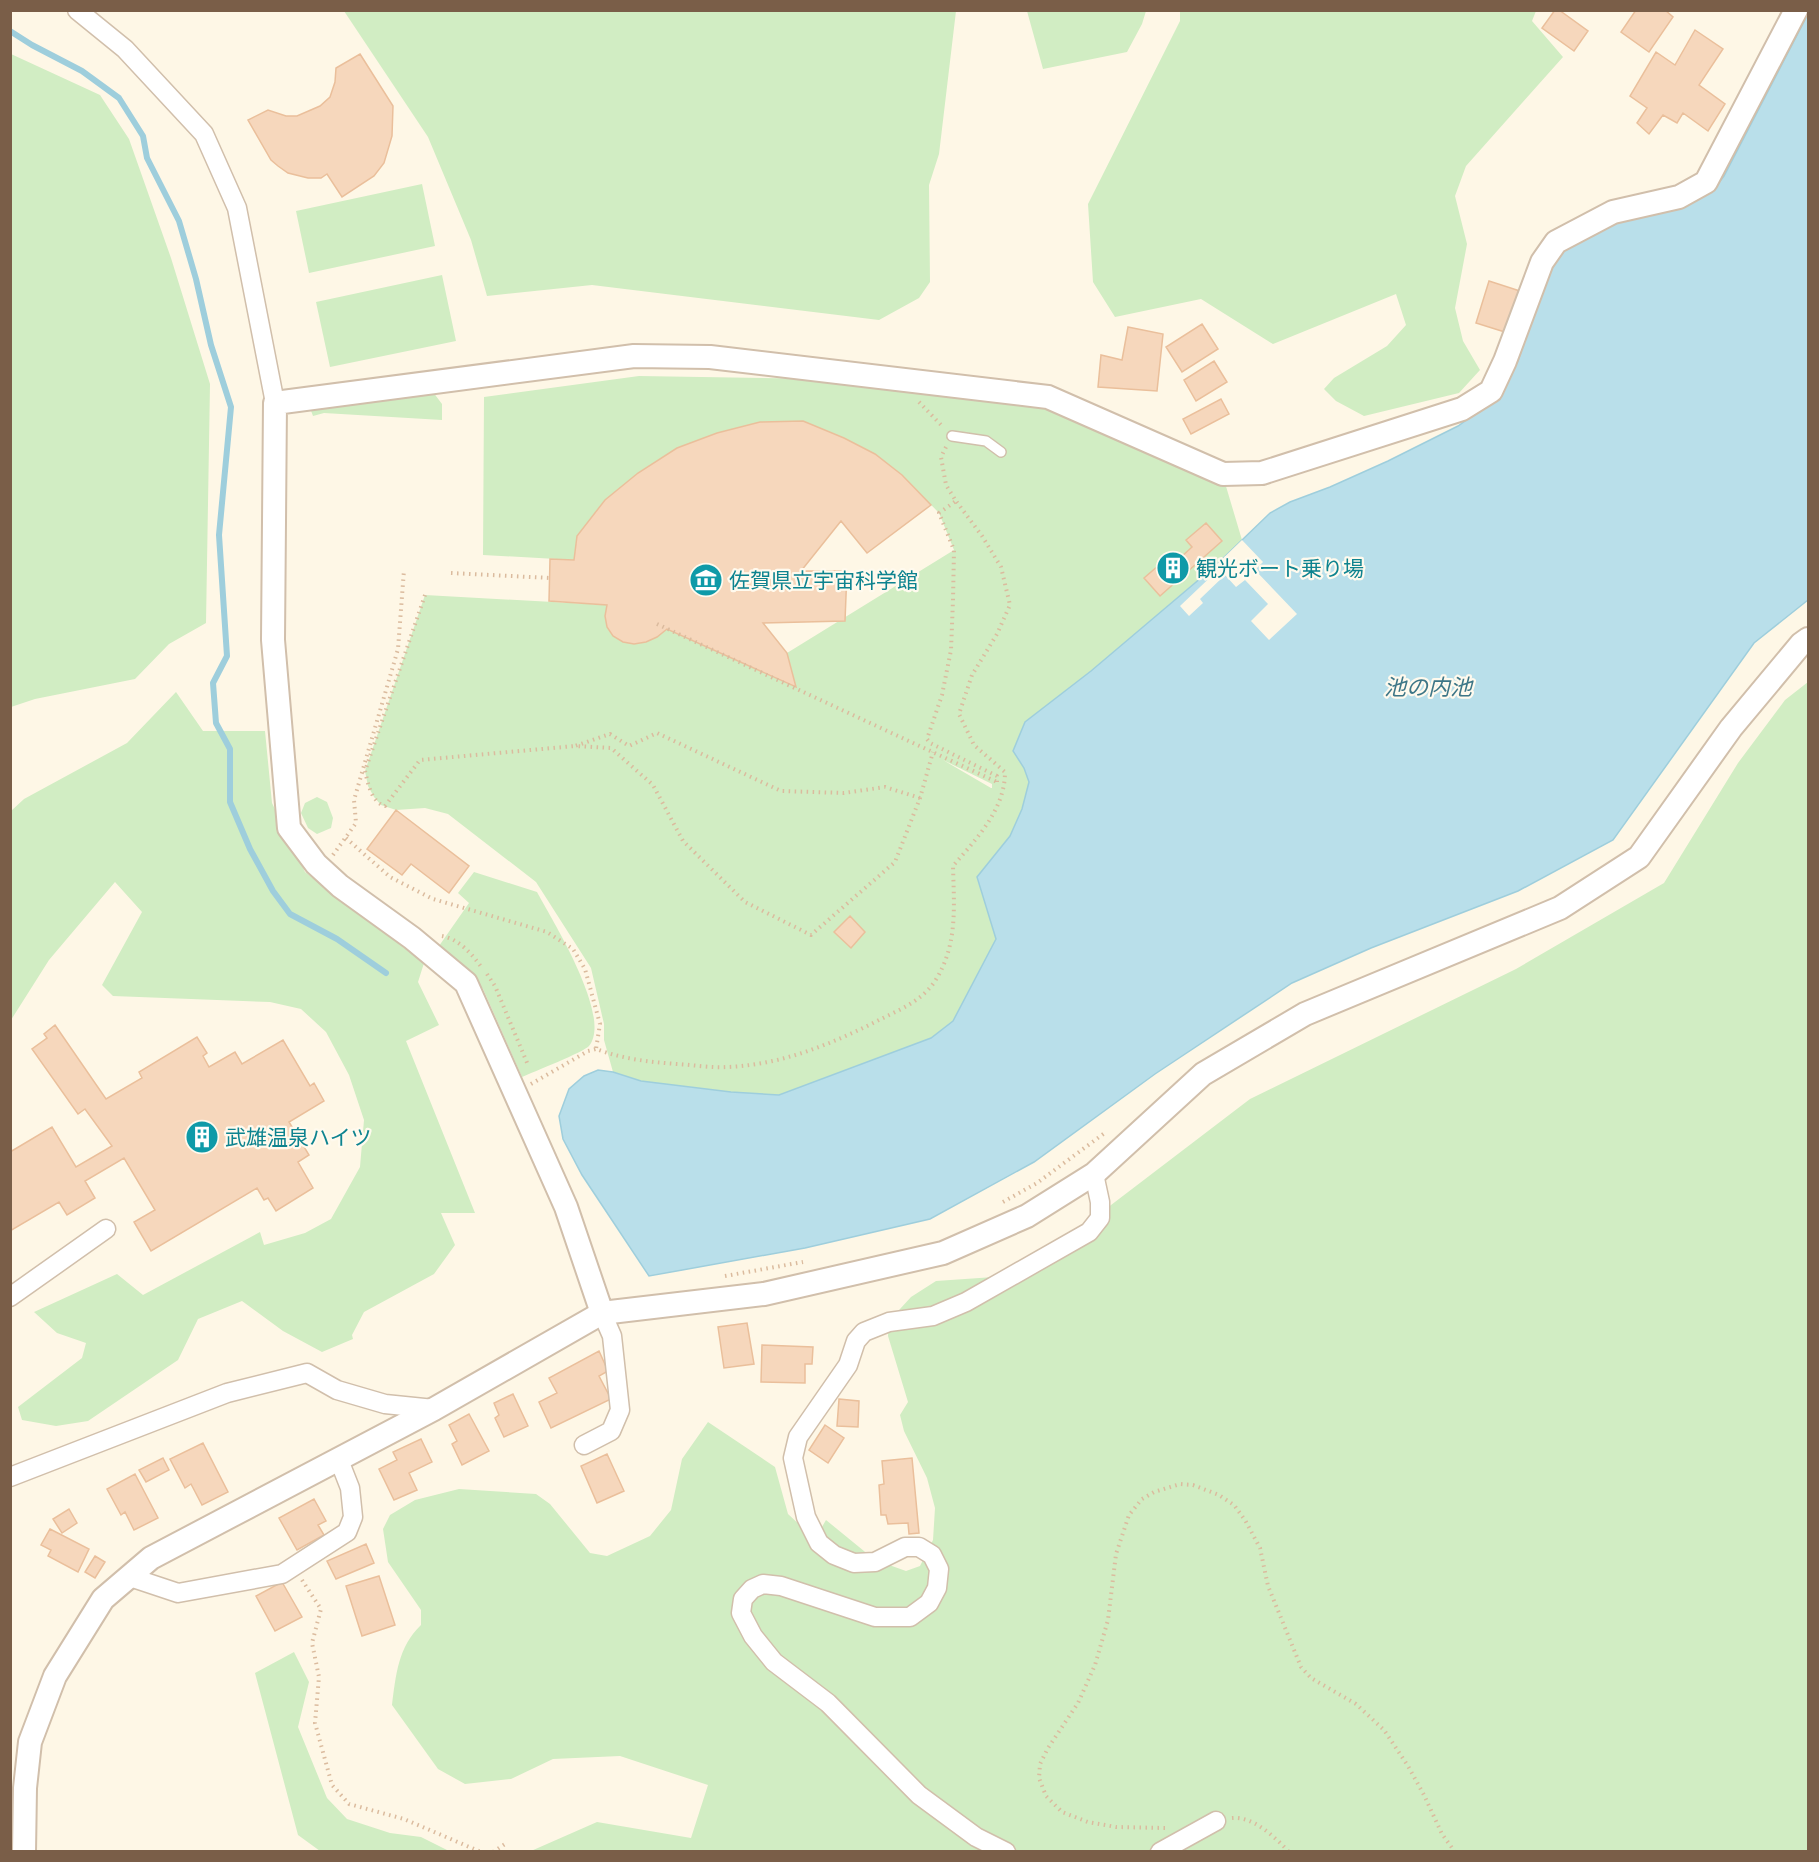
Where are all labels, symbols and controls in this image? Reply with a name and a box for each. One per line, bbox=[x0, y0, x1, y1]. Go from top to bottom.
building icon: 観光ボート乗り場 bbox=[1155, 550, 1191, 586]
place label: 観光ボート乗り場 bbox=[1196, 556, 1364, 581]
museum icon: 佐賀県立宇宙科学館 bbox=[688, 562, 724, 598]
place label: 佐賀県立宇宙科学館 bbox=[729, 568, 918, 593]
water label: 池の内池 bbox=[1384, 674, 1474, 700]
building icon: 武雄温泉ハイツ bbox=[184, 1119, 220, 1155]
place label: 武雄温泉ハイツ bbox=[225, 1125, 372, 1150]

